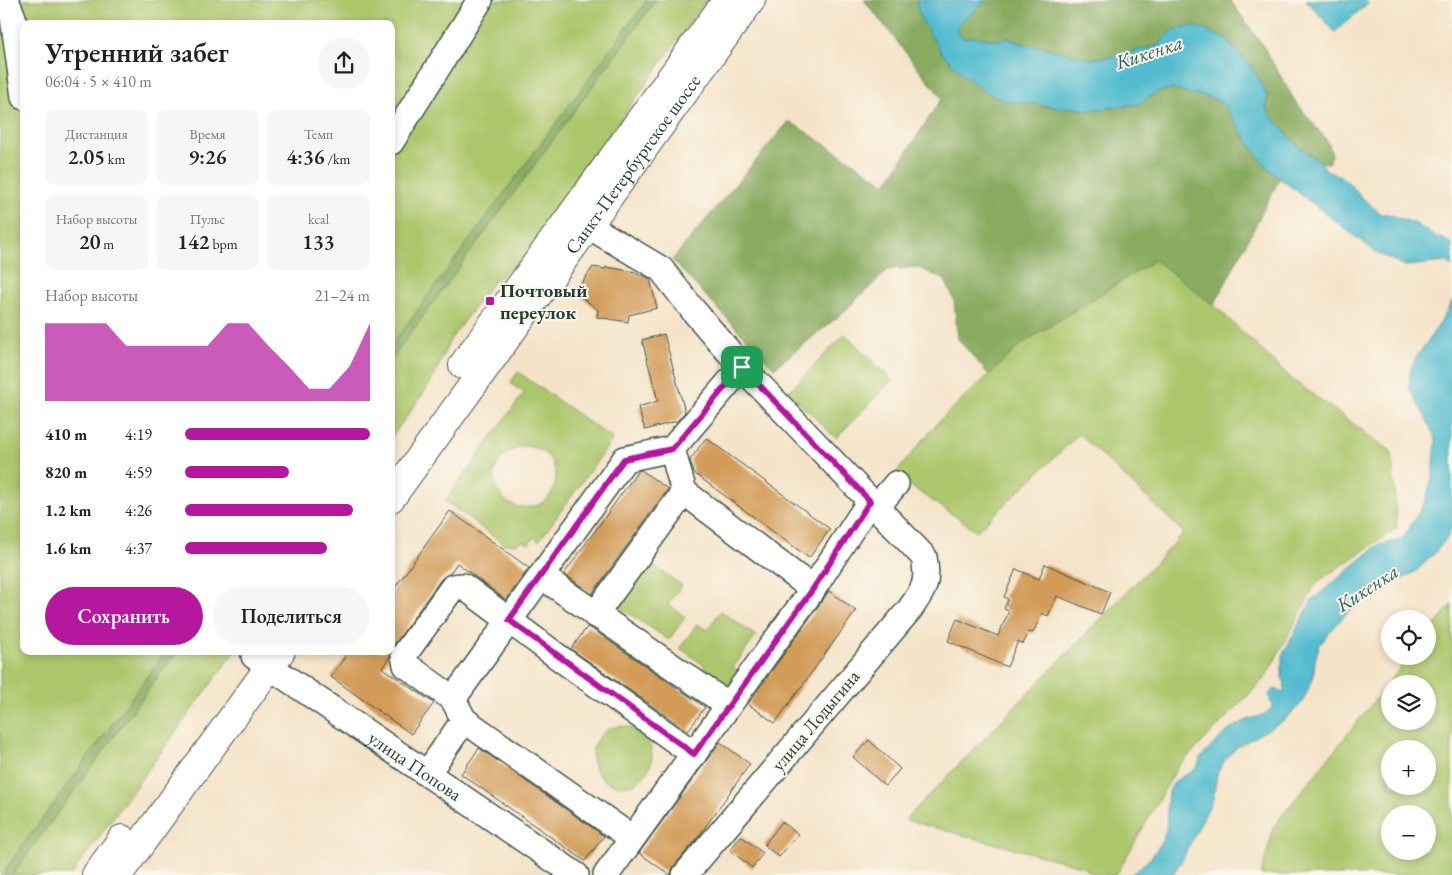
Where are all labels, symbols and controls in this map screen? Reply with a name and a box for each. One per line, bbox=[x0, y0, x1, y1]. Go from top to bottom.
water label: Кикенка bbox=[1111, 29, 1186, 75]
text: Утренний забег bbox=[45, 34, 229, 70]
button: share bbox=[318, 37, 370, 89]
street label: Санкт-Петербургское шоссе bbox=[559, 69, 706, 259]
text: 06:04 · 5 × 410 m bbox=[45, 71, 152, 92]
text: Дистанция bbox=[65, 125, 128, 143]
text: Время bbox=[190, 125, 225, 143]
text: Темп bbox=[304, 125, 333, 143]
text: 2.05 bbox=[68, 143, 105, 170]
text: 9:26 bbox=[188, 143, 227, 170]
text: 4:36 bbox=[287, 143, 325, 170]
text: km bbox=[105, 150, 125, 168]
text: /km bbox=[325, 150, 350, 168]
text: Набор высоты bbox=[56, 210, 137, 228]
text: Пульс bbox=[190, 210, 225, 228]
text: kcal bbox=[308, 210, 329, 228]
text: 20 bbox=[79, 228, 100, 255]
text: 142 bbox=[177, 228, 210, 255]
text: 133 bbox=[302, 228, 335, 255]
text: m bbox=[100, 235, 114, 253]
text: bpm bbox=[210, 235, 238, 253]
place label: Почтовый переулок bbox=[500, 278, 587, 325]
text: Набор высоты bbox=[45, 285, 138, 306]
text: 21–24 m bbox=[315, 285, 370, 306]
marker: Почтовый переулок bbox=[484, 295, 496, 307]
pin bbox=[721, 346, 763, 388]
icon: arrive bbox=[728, 353, 756, 381]
text: 410 m bbox=[45, 424, 87, 445]
text: 4:19 bbox=[125, 424, 152, 445]
text: 820 m bbox=[45, 462, 87, 483]
text: 4:59 bbox=[125, 462, 152, 483]
text: 1.2 km bbox=[45, 500, 91, 521]
text: 4:26 bbox=[125, 500, 152, 521]
text: 1.6 km bbox=[45, 538, 91, 559]
text: 4:37 bbox=[125, 538, 152, 559]
water label: Кикенка bbox=[1330, 558, 1403, 618]
button: Сохранить bbox=[45, 587, 203, 645]
button: Поделиться bbox=[213, 587, 370, 645]
map controls bbox=[1381, 610, 1436, 860]
button: locate bbox=[1381, 610, 1436, 665]
street label: улица Лодыгина bbox=[766, 664, 865, 776]
button: layers bbox=[1381, 675, 1436, 730]
street label: улица Попова bbox=[363, 725, 467, 807]
button: + bbox=[1381, 740, 1436, 795]
button: − bbox=[1381, 805, 1436, 860]

